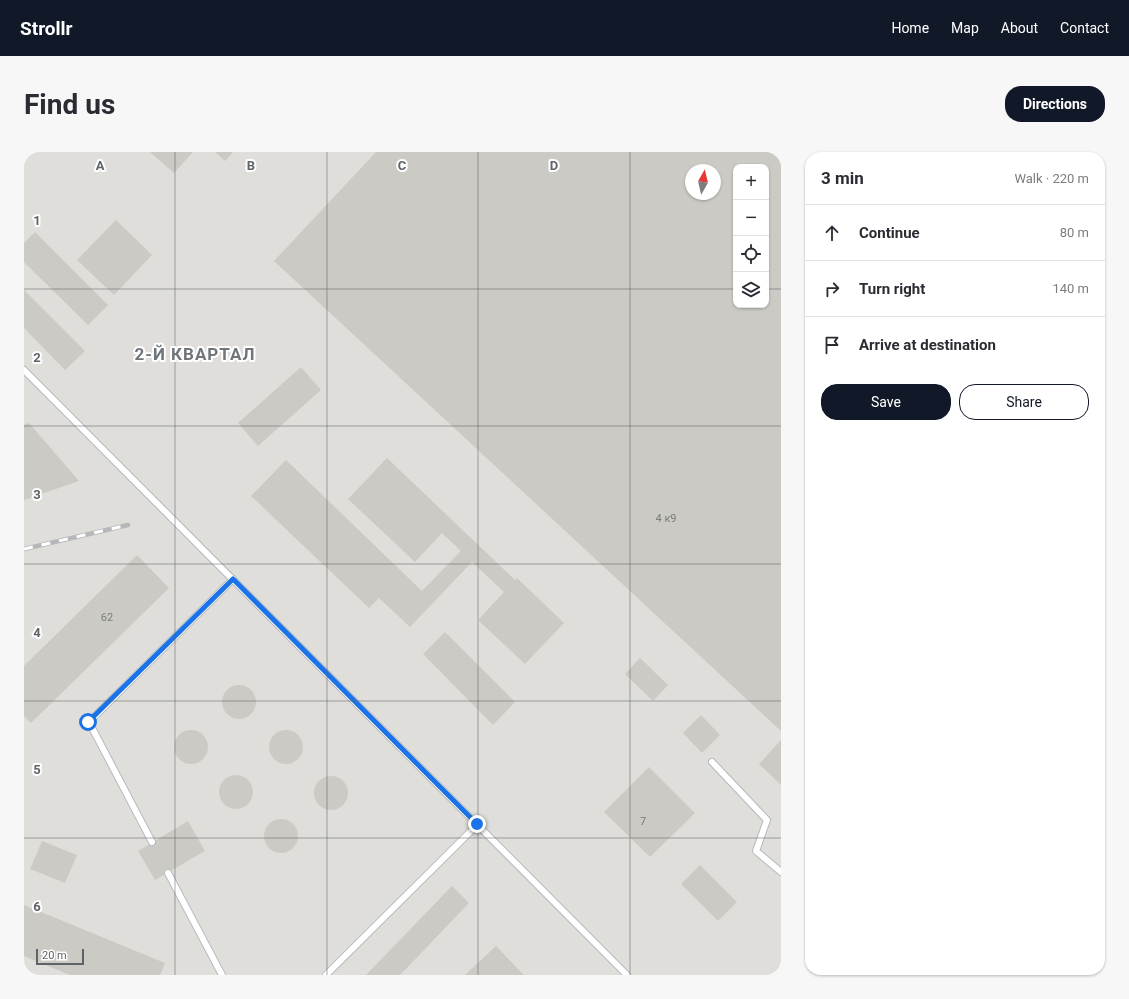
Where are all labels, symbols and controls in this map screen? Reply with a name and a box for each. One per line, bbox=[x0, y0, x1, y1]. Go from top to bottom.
text: Strollr bbox=[20, 17, 73, 40]
text: Home bbox=[891, 20, 929, 36]
text: Map bbox=[951, 20, 979, 36]
text: About bbox=[1001, 20, 1038, 36]
text: Contact bbox=[1060, 20, 1109, 36]
button: Directions bbox=[1005, 86, 1105, 122]
text: Find us bbox=[24, 88, 115, 121]
text: A bbox=[96, 158, 105, 173]
text: B bbox=[247, 158, 255, 173]
text: C bbox=[398, 158, 407, 173]
text: D bbox=[550, 158, 558, 173]
north arrow bbox=[685, 164, 721, 200]
map controls bbox=[733, 164, 769, 308]
button: + bbox=[733, 164, 769, 200]
text: 3 min bbox=[821, 168, 864, 188]
text: Walk · 220 m bbox=[1014, 171, 1089, 186]
button: − bbox=[733, 200, 769, 236]
text: 1 bbox=[33, 213, 41, 228]
icon: ahead bbox=[821, 222, 843, 244]
text: Continue bbox=[859, 224, 920, 242]
text: 80 m bbox=[1060, 225, 1089, 240]
button: locate bbox=[733, 236, 769, 272]
button: layers bbox=[733, 272, 769, 308]
icon: right bbox=[821, 278, 843, 300]
text: Turn right bbox=[859, 280, 925, 298]
text: 140 m bbox=[1052, 281, 1089, 296]
icon: arrive bbox=[821, 334, 843, 356]
text: Arrive at destination bbox=[859, 336, 996, 354]
district label: 2-Й КВАРТАЛ bbox=[135, 344, 256, 364]
text: 2 bbox=[33, 350, 41, 365]
button: Save bbox=[821, 384, 951, 420]
button: Share bbox=[959, 384, 1089, 420]
text: 3 bbox=[33, 487, 41, 502]
house number: 4 к9 bbox=[655, 512, 677, 525]
house number: 62 bbox=[101, 611, 113, 624]
text: 4 bbox=[33, 625, 41, 640]
route start bbox=[79, 713, 97, 731]
text: 5 bbox=[33, 762, 41, 777]
route end bbox=[468, 815, 486, 833]
house number: 7 bbox=[640, 815, 646, 828]
text: 6 bbox=[33, 899, 41, 914]
scale bar bbox=[36, 947, 84, 966]
text: 20 m bbox=[42, 949, 67, 962]

